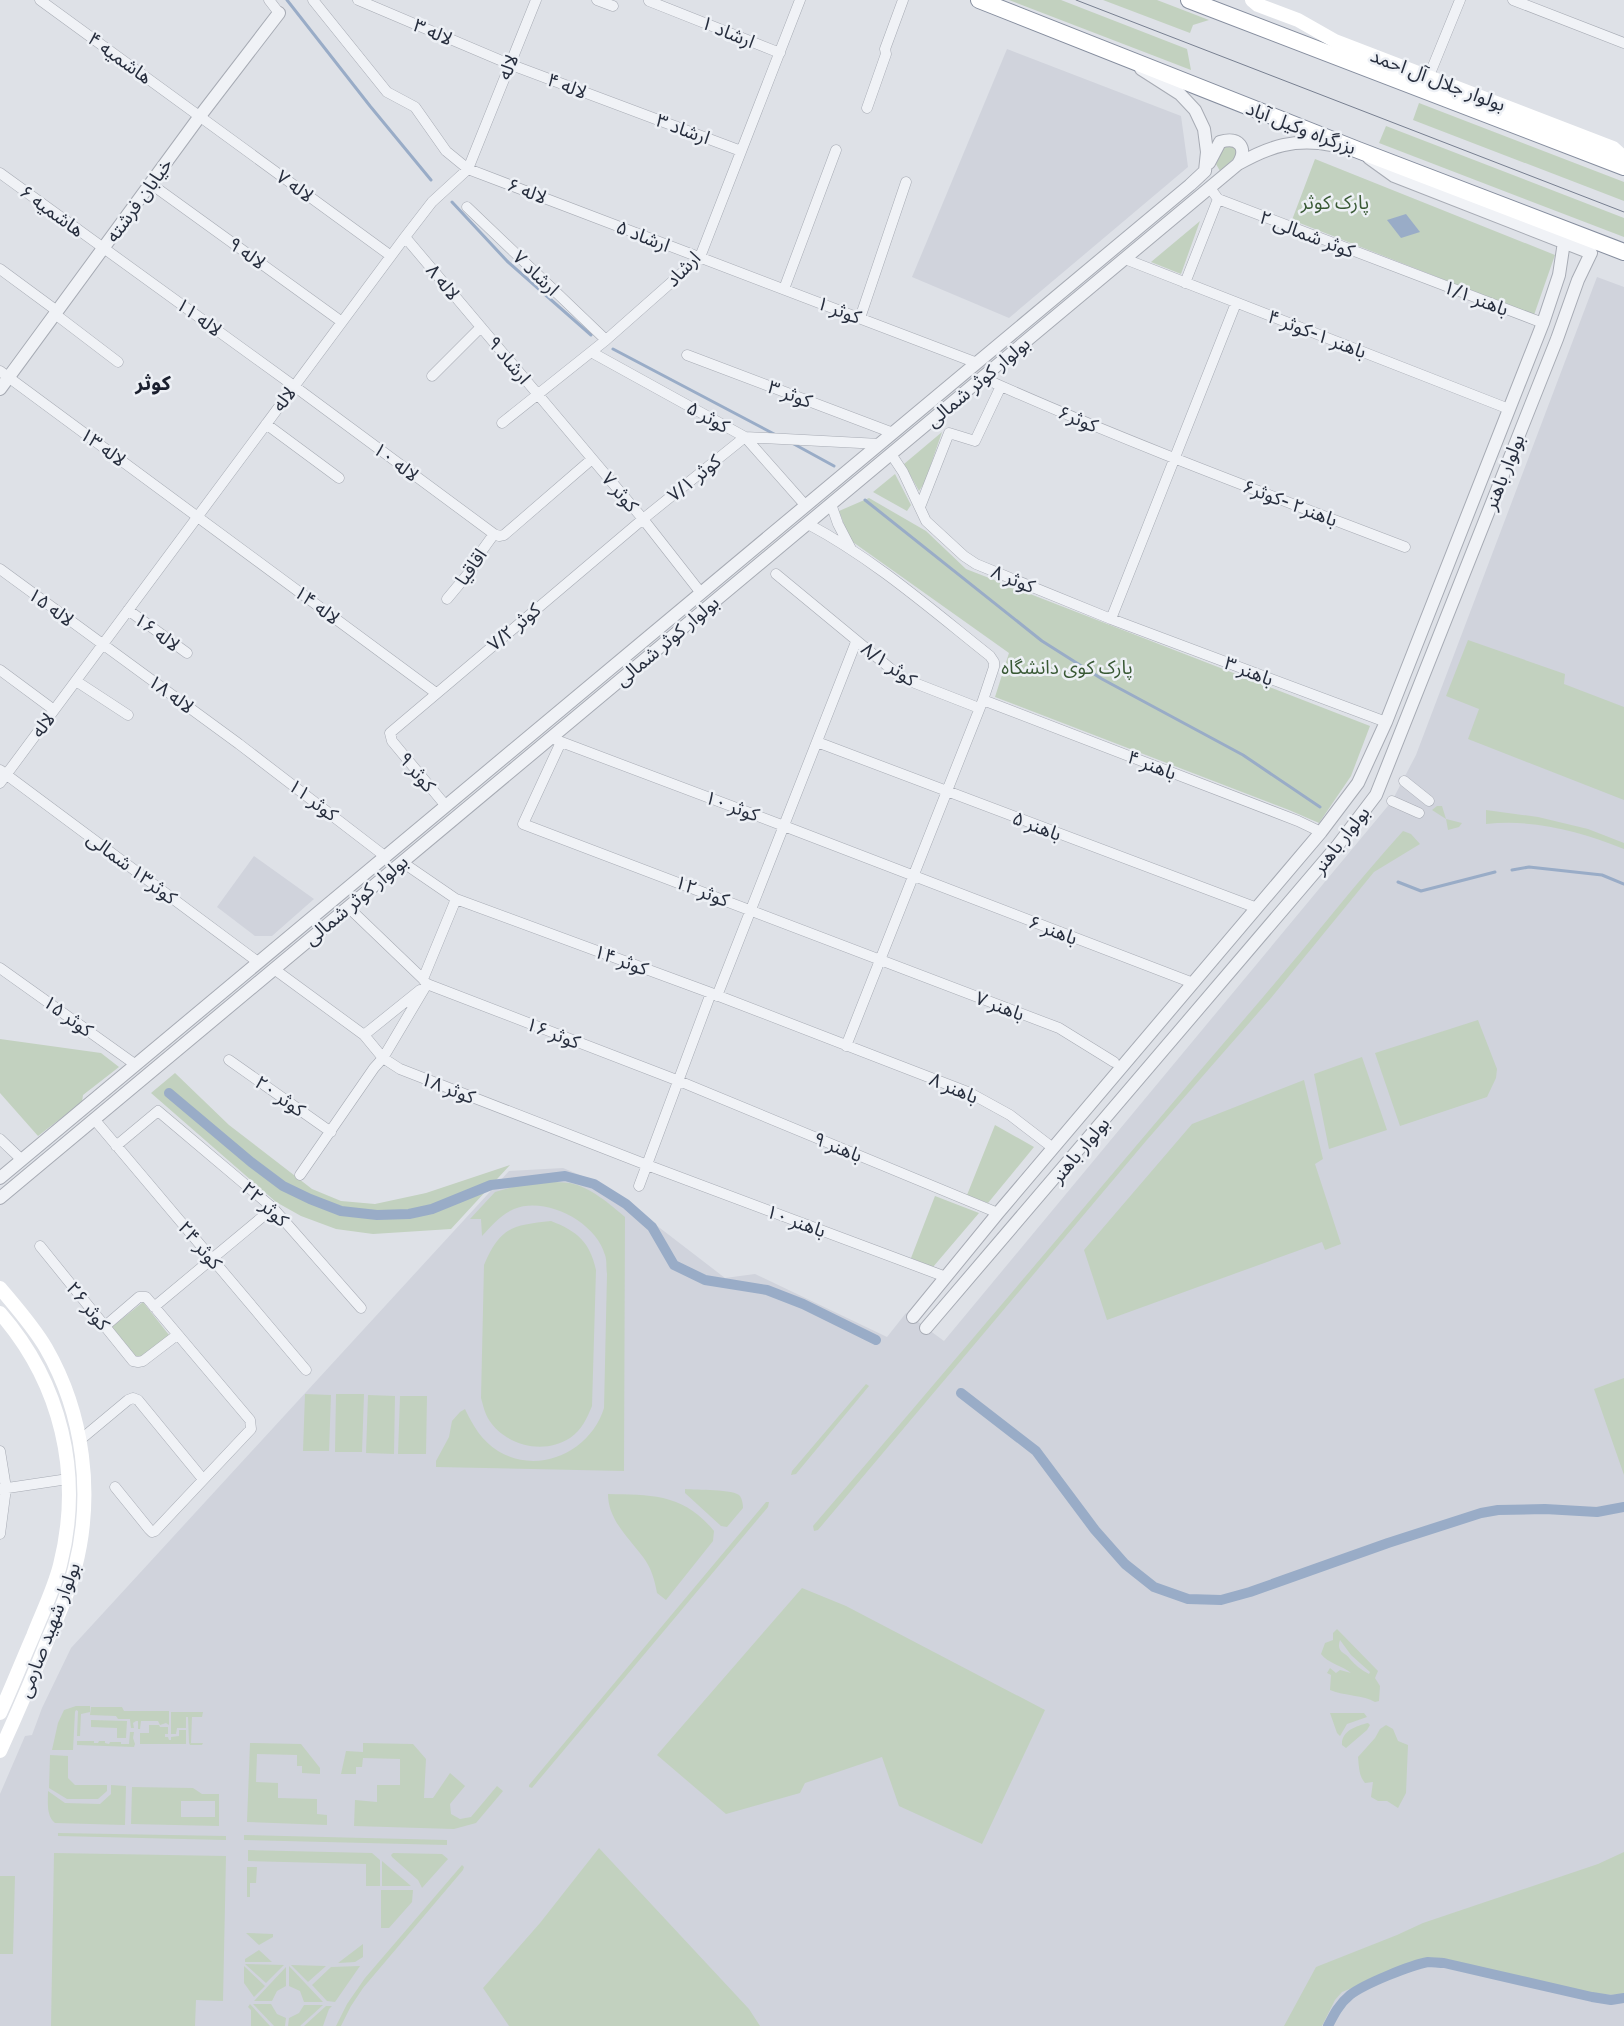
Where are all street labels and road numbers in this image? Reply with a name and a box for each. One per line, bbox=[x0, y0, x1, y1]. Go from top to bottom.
street label: ارشاد ۱ bbox=[698, 11, 758, 53]
street label: لاله ۳ bbox=[410, 14, 456, 50]
street label: هاشمیه ۴ bbox=[83, 27, 157, 89]
street label: بولوار جلال آل احمد bbox=[1367, 44, 1509, 116]
street label: لاله bbox=[493, 51, 523, 83]
street label: لاله ۴ bbox=[544, 68, 590, 104]
street label: بزرگراه وکیل آباد bbox=[1243, 96, 1359, 160]
street label: ارشاد ۳ bbox=[653, 109, 713, 149]
street label: خیابان فرشته bbox=[101, 153, 177, 247]
street label: لاله ۷ bbox=[272, 165, 318, 207]
street label: لاله ۶ bbox=[504, 173, 550, 209]
street label: هاشمیه ۶ bbox=[15, 180, 89, 242]
street label: کوثر شمالی ۲ bbox=[1256, 205, 1359, 263]
street label: ارشاد ۵ bbox=[613, 215, 673, 257]
street label: لاله ۹ bbox=[224, 232, 270, 274]
street label: ارشاد ۷ bbox=[508, 245, 564, 301]
street label: ارشاد bbox=[661, 246, 705, 292]
street label: لاله ۸ bbox=[421, 259, 465, 305]
street label: باهنر ۱/۱ bbox=[1440, 275, 1512, 321]
street label: کوثر ۱ bbox=[814, 291, 865, 329]
street label: لاله ۱۱ bbox=[172, 293, 226, 341]
street label: باهنر ۱-کوثر ۴ bbox=[1264, 305, 1370, 363]
street label: ارشاد ۹ bbox=[482, 331, 536, 389]
street label: بولوار کوثر شمالی bbox=[921, 332, 1035, 432]
street label: کوثر ۳ bbox=[765, 375, 816, 413]
street label: لاله bbox=[267, 382, 301, 416]
street label: کوثر ۵ bbox=[683, 396, 734, 439]
street label: کوثر۶ bbox=[1055, 401, 1102, 438]
street label: لاله ۱۳ bbox=[76, 423, 130, 471]
street label: بولوار باهنر bbox=[1478, 431, 1530, 514]
street label: لاله ۱۰ bbox=[369, 437, 423, 487]
street label: کوثر ۷/۱ bbox=[663, 449, 726, 506]
street label: کوثر ۷ bbox=[597, 467, 644, 518]
street label: باهنر۲ -کوثر۶ bbox=[1239, 474, 1341, 532]
street label: اقاقیا bbox=[450, 544, 492, 590]
street label: کوثر ۸ bbox=[988, 560, 1039, 599]
street label: لاله ۱۴ bbox=[290, 580, 344, 630]
street label: لاله ۱۵ bbox=[24, 583, 78, 631]
street label: بولوار کوثر شمالی bbox=[610, 591, 724, 691]
street label: کوثر ۷/۲ bbox=[483, 597, 546, 656]
street label: لاله ۱۶ bbox=[130, 608, 184, 656]
street label: کوثر ۸/۱ bbox=[857, 637, 922, 692]
street label: باهنر ۳ bbox=[1221, 651, 1277, 691]
street label: لاله ۱۸ bbox=[144, 670, 198, 718]
street label: لاله bbox=[26, 708, 60, 742]
street label: باهنر ۴ bbox=[1124, 745, 1180, 785]
street label: کوثر ۹ bbox=[394, 747, 441, 798]
street label: کوثر ۱۱ bbox=[284, 774, 343, 827]
street label: کوثر ۱۰ bbox=[702, 786, 763, 827]
street label: بولوار باهنر bbox=[1307, 802, 1374, 879]
street label: باهنر ۵ bbox=[1009, 806, 1065, 846]
street label: کوثر۱۳ شمالی bbox=[83, 827, 182, 910]
street label: بولوار کوثر شمالی bbox=[299, 850, 413, 950]
street label: کوثر ۱۲ bbox=[672, 870, 733, 912]
street label: باهنر ۶ bbox=[1025, 910, 1081, 950]
street label: کوثر ۱۴ bbox=[591, 940, 652, 981]
street label: باهنر ۷ bbox=[972, 986, 1028, 1026]
street label: کوثر ۱۵ bbox=[39, 990, 98, 1042]
street label: کوثر ۱۶ bbox=[523, 1012, 584, 1054]
street label: کوثر ۱۸ bbox=[418, 1067, 479, 1109]
street label: باهنر ۸ bbox=[926, 1067, 982, 1109]
street label: کوثر ۲۰ bbox=[250, 1071, 311, 1122]
street label: بولوار باهنر bbox=[1045, 1112, 1114, 1189]
street label: باهنر ۹ bbox=[810, 1127, 866, 1167]
street label: کوثر ۲۲ bbox=[237, 1176, 294, 1232]
street label: باهنر ۱۰ bbox=[763, 1200, 829, 1242]
street label: کوثر ۲۴ bbox=[173, 1216, 228, 1275]
street label: کوثر ۲۶ bbox=[61, 1277, 115, 1336]
street label: بولوار شهید صارمی bbox=[13, 1559, 85, 1701]

